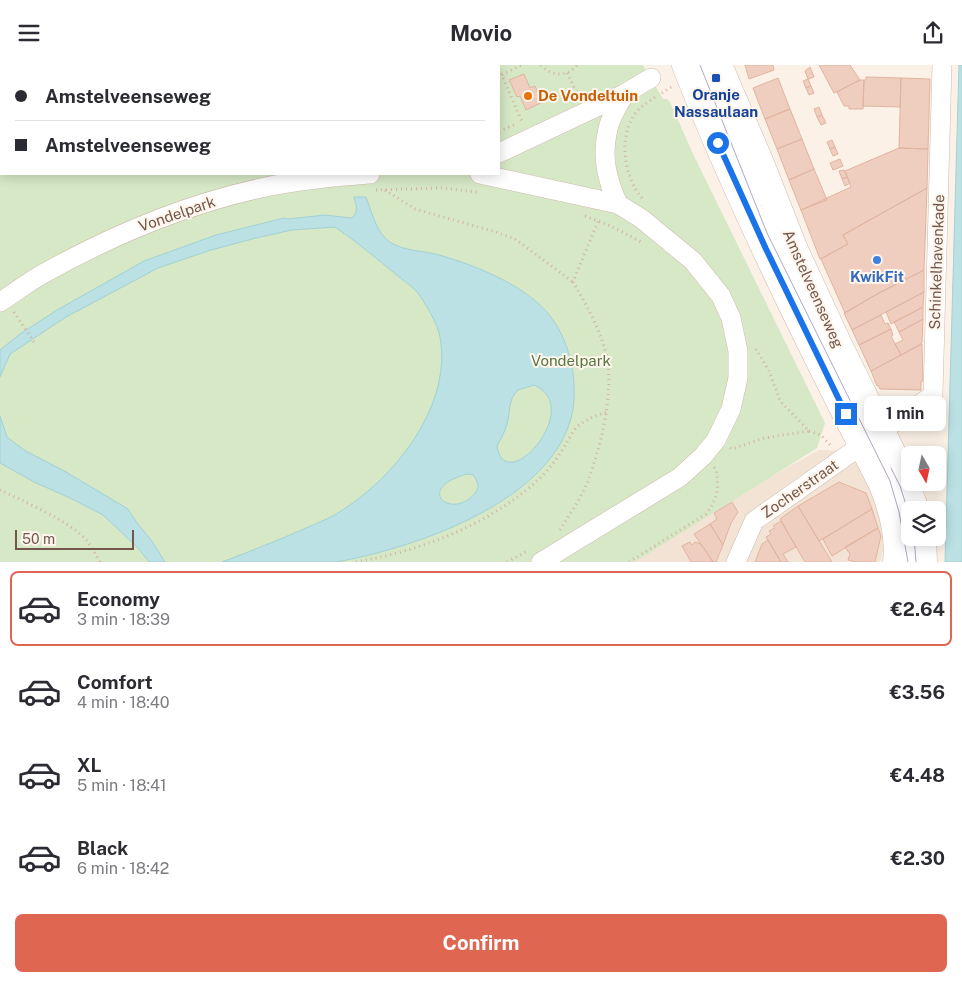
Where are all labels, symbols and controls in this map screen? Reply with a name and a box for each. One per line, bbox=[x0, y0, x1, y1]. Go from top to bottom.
icon: menu bbox=[15, 19, 43, 47]
icon: share bbox=[919, 19, 947, 47]
text: Movio bbox=[450, 20, 512, 46]
marker: Oranje Nassaulaan bbox=[710, 72, 722, 84]
text: Amstelveenseweg bbox=[45, 85, 211, 107]
place label: Oranje Nassaulaan bbox=[674, 86, 758, 120]
place label: De Vondeltuin bbox=[538, 87, 638, 104]
marker: De Vondeltuin bbox=[522, 90, 534, 102]
route start bbox=[707, 132, 729, 154]
text: Amstelveenseweg bbox=[45, 134, 211, 156]
street label: Vondelpark bbox=[136, 192, 217, 235]
street label: Schinkelhavenkade bbox=[926, 194, 947, 330]
street label: Amstelveenseweg bbox=[780, 227, 847, 351]
marker: KwikFit bbox=[871, 254, 883, 266]
place label: KwikFit bbox=[850, 268, 904, 285]
park label: Vondelpark bbox=[531, 352, 611, 369]
callout: 1 min bbox=[864, 397, 946, 431]
route end bbox=[835, 403, 857, 425]
text: 1 min bbox=[886, 404, 924, 423]
north arrow bbox=[901, 446, 946, 491]
map controls bbox=[901, 446, 946, 546]
street label: Zocherstraat bbox=[758, 456, 841, 521]
button: layers bbox=[901, 501, 946, 546]
scale bar bbox=[15, 527, 134, 550]
text: 50 m bbox=[22, 531, 55, 547]
icon: car bbox=[17, 586, 62, 631]
text: Economy bbox=[77, 588, 160, 610]
text: €2.64 bbox=[890, 598, 945, 620]
text: 3 min · 18:39 bbox=[77, 610, 170, 629]
icon: car bbox=[17, 669, 62, 714]
text: Comfort bbox=[77, 671, 153, 693]
text: €3.56 bbox=[889, 681, 945, 703]
text: 4 min · 18:40 bbox=[77, 693, 170, 712]
icon: car bbox=[17, 752, 62, 797]
text: XL bbox=[77, 754, 102, 776]
text: €4.48 bbox=[890, 764, 945, 786]
text: 5 min · 18:41 bbox=[77, 776, 167, 795]
icon: car bbox=[17, 835, 62, 880]
text: Black bbox=[77, 837, 128, 859]
text: €2.30 bbox=[891, 847, 945, 869]
text: 6 min · 18:42 bbox=[77, 859, 169, 878]
button: Confirm bbox=[15, 914, 947, 972]

